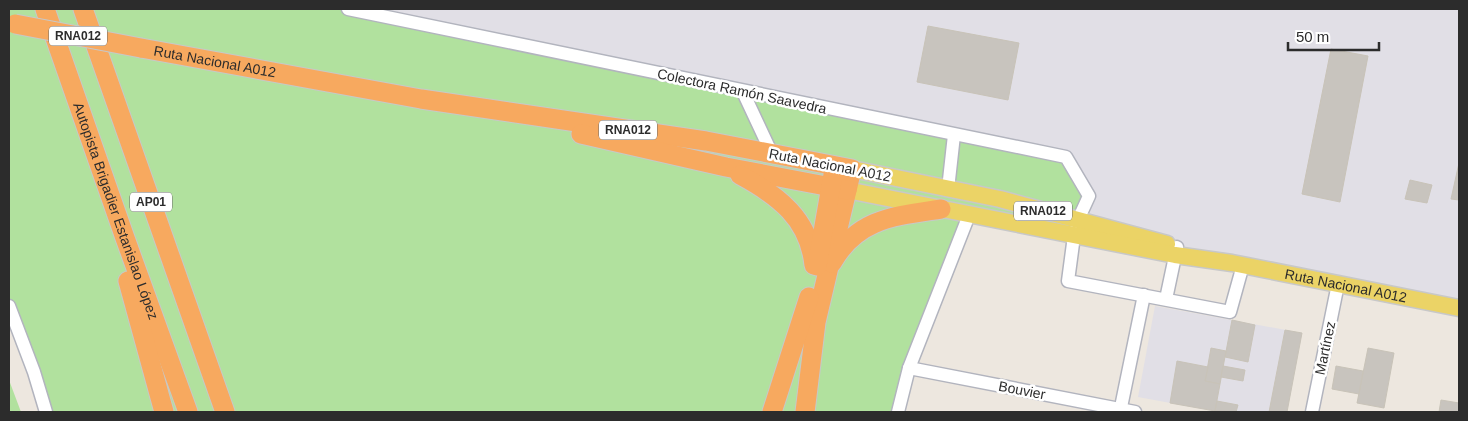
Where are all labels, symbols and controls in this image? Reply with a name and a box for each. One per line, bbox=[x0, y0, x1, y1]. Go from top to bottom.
scale bar bbox=[1288, 20, 1379, 52]
road number: RNA012 bbox=[49, 27, 107, 46]
text: 50 m bbox=[1296, 28, 1329, 45]
street label: Ruta Nacional A012 bbox=[152, 42, 277, 80]
street label: Colectora Ramón Saavedra bbox=[656, 65, 828, 117]
street label: Autopista Brigadier Estanislao López bbox=[70, 100, 162, 322]
road number: RNA012 bbox=[599, 120, 657, 140]
street label: Ruta Nacional A012 bbox=[768, 145, 892, 185]
road number: AP01 bbox=[130, 192, 172, 212]
road number: RNA012 bbox=[1014, 202, 1072, 220]
street label: Ruta Nacional A012 bbox=[1284, 266, 1408, 306]
street label: Martínez bbox=[1312, 320, 1338, 376]
street label: Bouvier bbox=[997, 378, 1047, 402]

